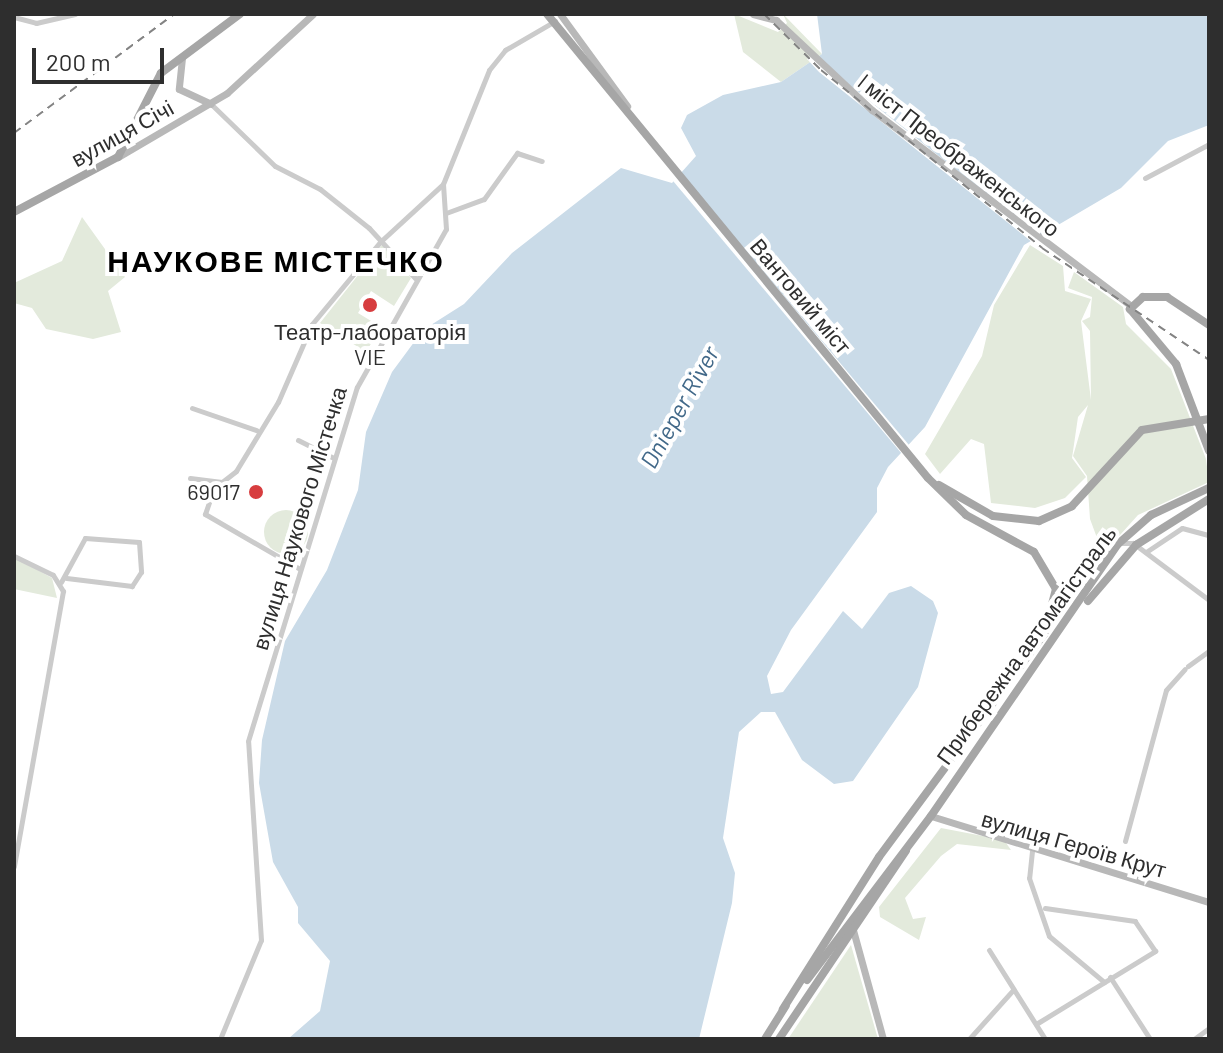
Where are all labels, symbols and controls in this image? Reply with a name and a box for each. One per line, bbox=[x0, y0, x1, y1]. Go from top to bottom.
scale bar bbox=[36, 32, 168, 82]
text: 200 m bbox=[46, 47, 111, 76]
street label: I міст Преображенського bbox=[853, 68, 1065, 242]
street label: вулиця Січі bbox=[66, 94, 178, 172]
street label: Вантовий міст bbox=[745, 233, 857, 359]
district label: НАУКОВЕ МІСТЕЧКО bbox=[107, 242, 445, 278]
marker: Театр-лабораторія VIE bbox=[361, 296, 379, 314]
place label: Театр-лабораторія VIE bbox=[274, 318, 466, 370]
water label: Dnieper River bbox=[634, 341, 724, 473]
street label: вулиця Наукового Містечка bbox=[246, 383, 352, 653]
place label: 69017 bbox=[187, 479, 240, 505]
marker: 69017 bbox=[247, 483, 265, 501]
street label: Прибережна автомагістраль bbox=[931, 521, 1121, 769]
street label: вулиця Героїв Крут bbox=[979, 805, 1169, 883]

